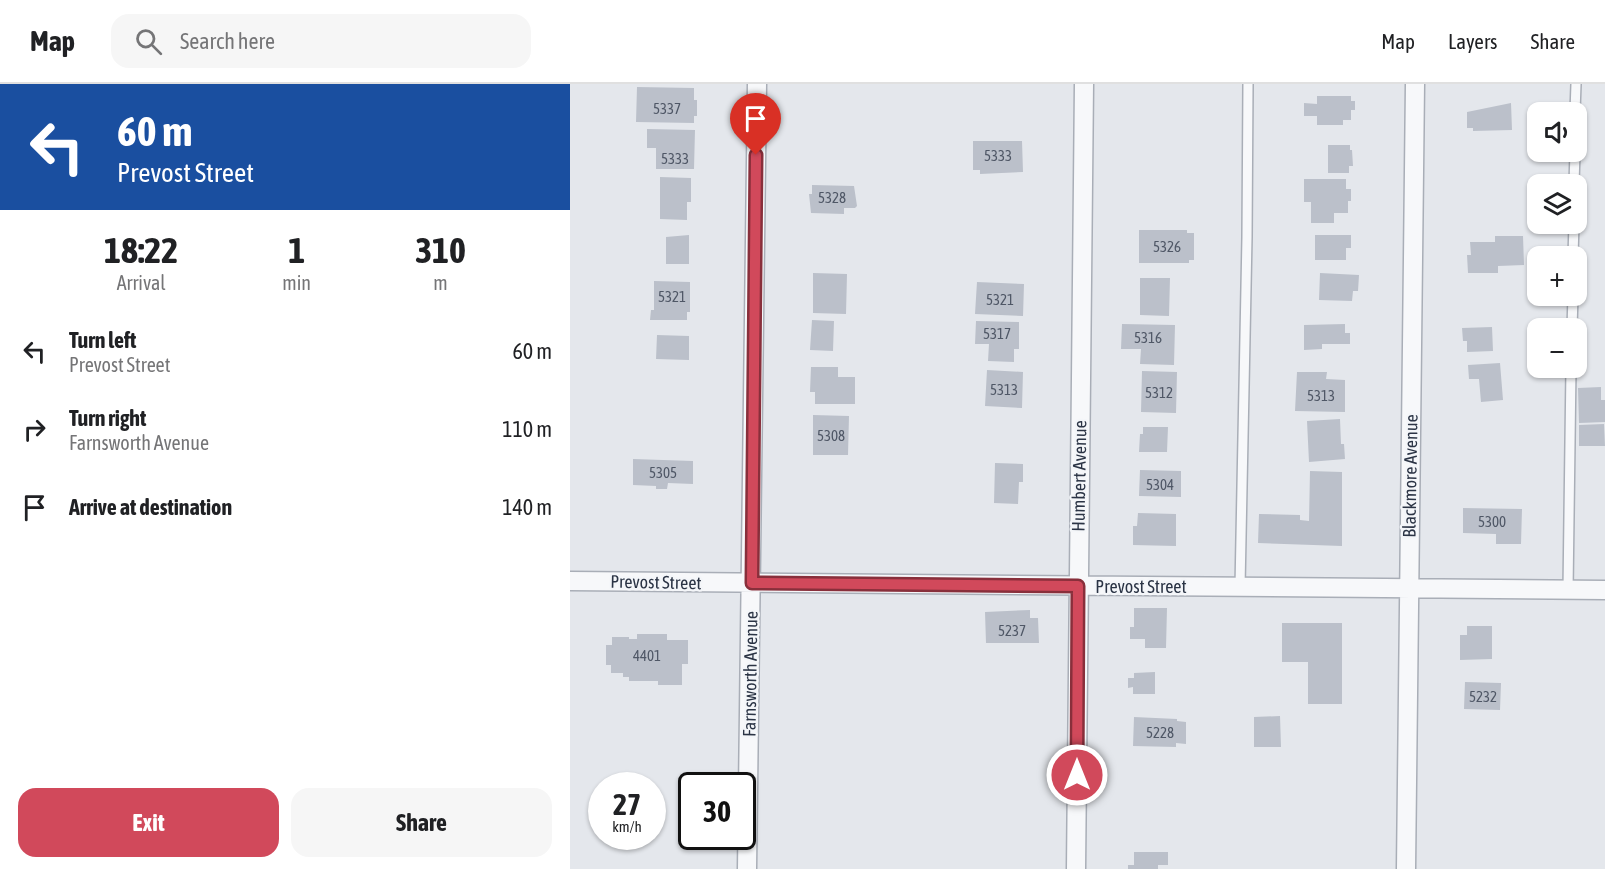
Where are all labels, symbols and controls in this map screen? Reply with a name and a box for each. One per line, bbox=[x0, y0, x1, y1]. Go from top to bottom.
search box bbox=[111, 14, 531, 68]
text: Map bbox=[30, 25, 75, 57]
icon: search bbox=[132, 25, 165, 58]
text: Search here bbox=[180, 28, 275, 54]
text: Map bbox=[1381, 29, 1415, 53]
text: Layers bbox=[1448, 29, 1498, 53]
text: Share bbox=[1531, 29, 1575, 53]
pin bbox=[730, 93, 781, 155]
house number: 5337 bbox=[653, 100, 681, 117]
icon: arrive bbox=[739, 102, 772, 135]
map controls bbox=[1527, 102, 1587, 378]
button: sound bbox=[1527, 102, 1587, 162]
text: 60 m bbox=[117, 107, 192, 155]
icon: left bbox=[18, 108, 96, 186]
house number: 5333 bbox=[984, 147, 1012, 164]
house number: 5333 bbox=[661, 150, 689, 167]
text: Prevost Street bbox=[117, 157, 254, 188]
button: layers bbox=[1527, 174, 1587, 234]
house number: 5328 bbox=[818, 189, 846, 206]
text: 18:22 bbox=[104, 229, 178, 271]
text: 1 bbox=[288, 229, 305, 271]
text: 310 bbox=[415, 229, 466, 271]
house number: 5326 bbox=[1153, 238, 1181, 255]
button: + bbox=[1527, 246, 1587, 306]
text: Arrival bbox=[117, 271, 166, 294]
text: min bbox=[282, 271, 311, 294]
text: m bbox=[433, 271, 448, 294]
house number: 5321 bbox=[658, 288, 686, 305]
house number: 5321 bbox=[986, 291, 1014, 308]
button: − bbox=[1527, 318, 1587, 378]
house number: 5317 bbox=[983, 325, 1011, 342]
text: Turn left bbox=[69, 327, 136, 353]
house number: 5316 bbox=[1134, 329, 1162, 346]
icon: left bbox=[18, 335, 51, 368]
text: 60 m bbox=[512, 338, 552, 364]
text: Prevost Street bbox=[69, 353, 170, 376]
house number: 5313 bbox=[990, 381, 1018, 398]
house number: 5312 bbox=[1145, 384, 1173, 401]
house number: 5313 bbox=[1307, 387, 1335, 404]
text: Turn right bbox=[69, 405, 146, 431]
icon: right bbox=[18, 413, 51, 446]
street label: Blackmore Avenue bbox=[1398, 414, 1422, 538]
text: 110 m bbox=[502, 416, 552, 442]
street label: Humbert Avenue bbox=[1068, 420, 1090, 532]
house number: 5308 bbox=[817, 427, 845, 444]
text: Farnsworth Avenue bbox=[69, 431, 209, 454]
house number: 5305 bbox=[649, 464, 677, 481]
house number: 5304 bbox=[1146, 476, 1174, 493]
icon: arrive bbox=[18, 491, 51, 524]
text: Arrive at destination bbox=[69, 494, 232, 520]
text: 140 m bbox=[502, 494, 552, 520]
house number: 5300 bbox=[1478, 513, 1506, 530]
street label: Prevost Street bbox=[610, 571, 702, 593]
street label: Prevost Street bbox=[1095, 576, 1187, 597]
street label: Farnsworth Avenue bbox=[738, 611, 762, 737]
house number: 5237 bbox=[998, 622, 1026, 639]
house number: 4401 bbox=[633, 647, 661, 664]
house number: 5232 bbox=[1469, 688, 1497, 705]
house number: 5228 bbox=[1146, 724, 1174, 741]
position arrow bbox=[1045, 743, 1109, 807]
speed limit sign: 30 bbox=[678, 772, 756, 850]
text: 27 bbox=[613, 787, 641, 821]
button: Exit bbox=[18, 788, 279, 857]
button: Share bbox=[291, 788, 552, 857]
text: km/h bbox=[612, 818, 642, 835]

